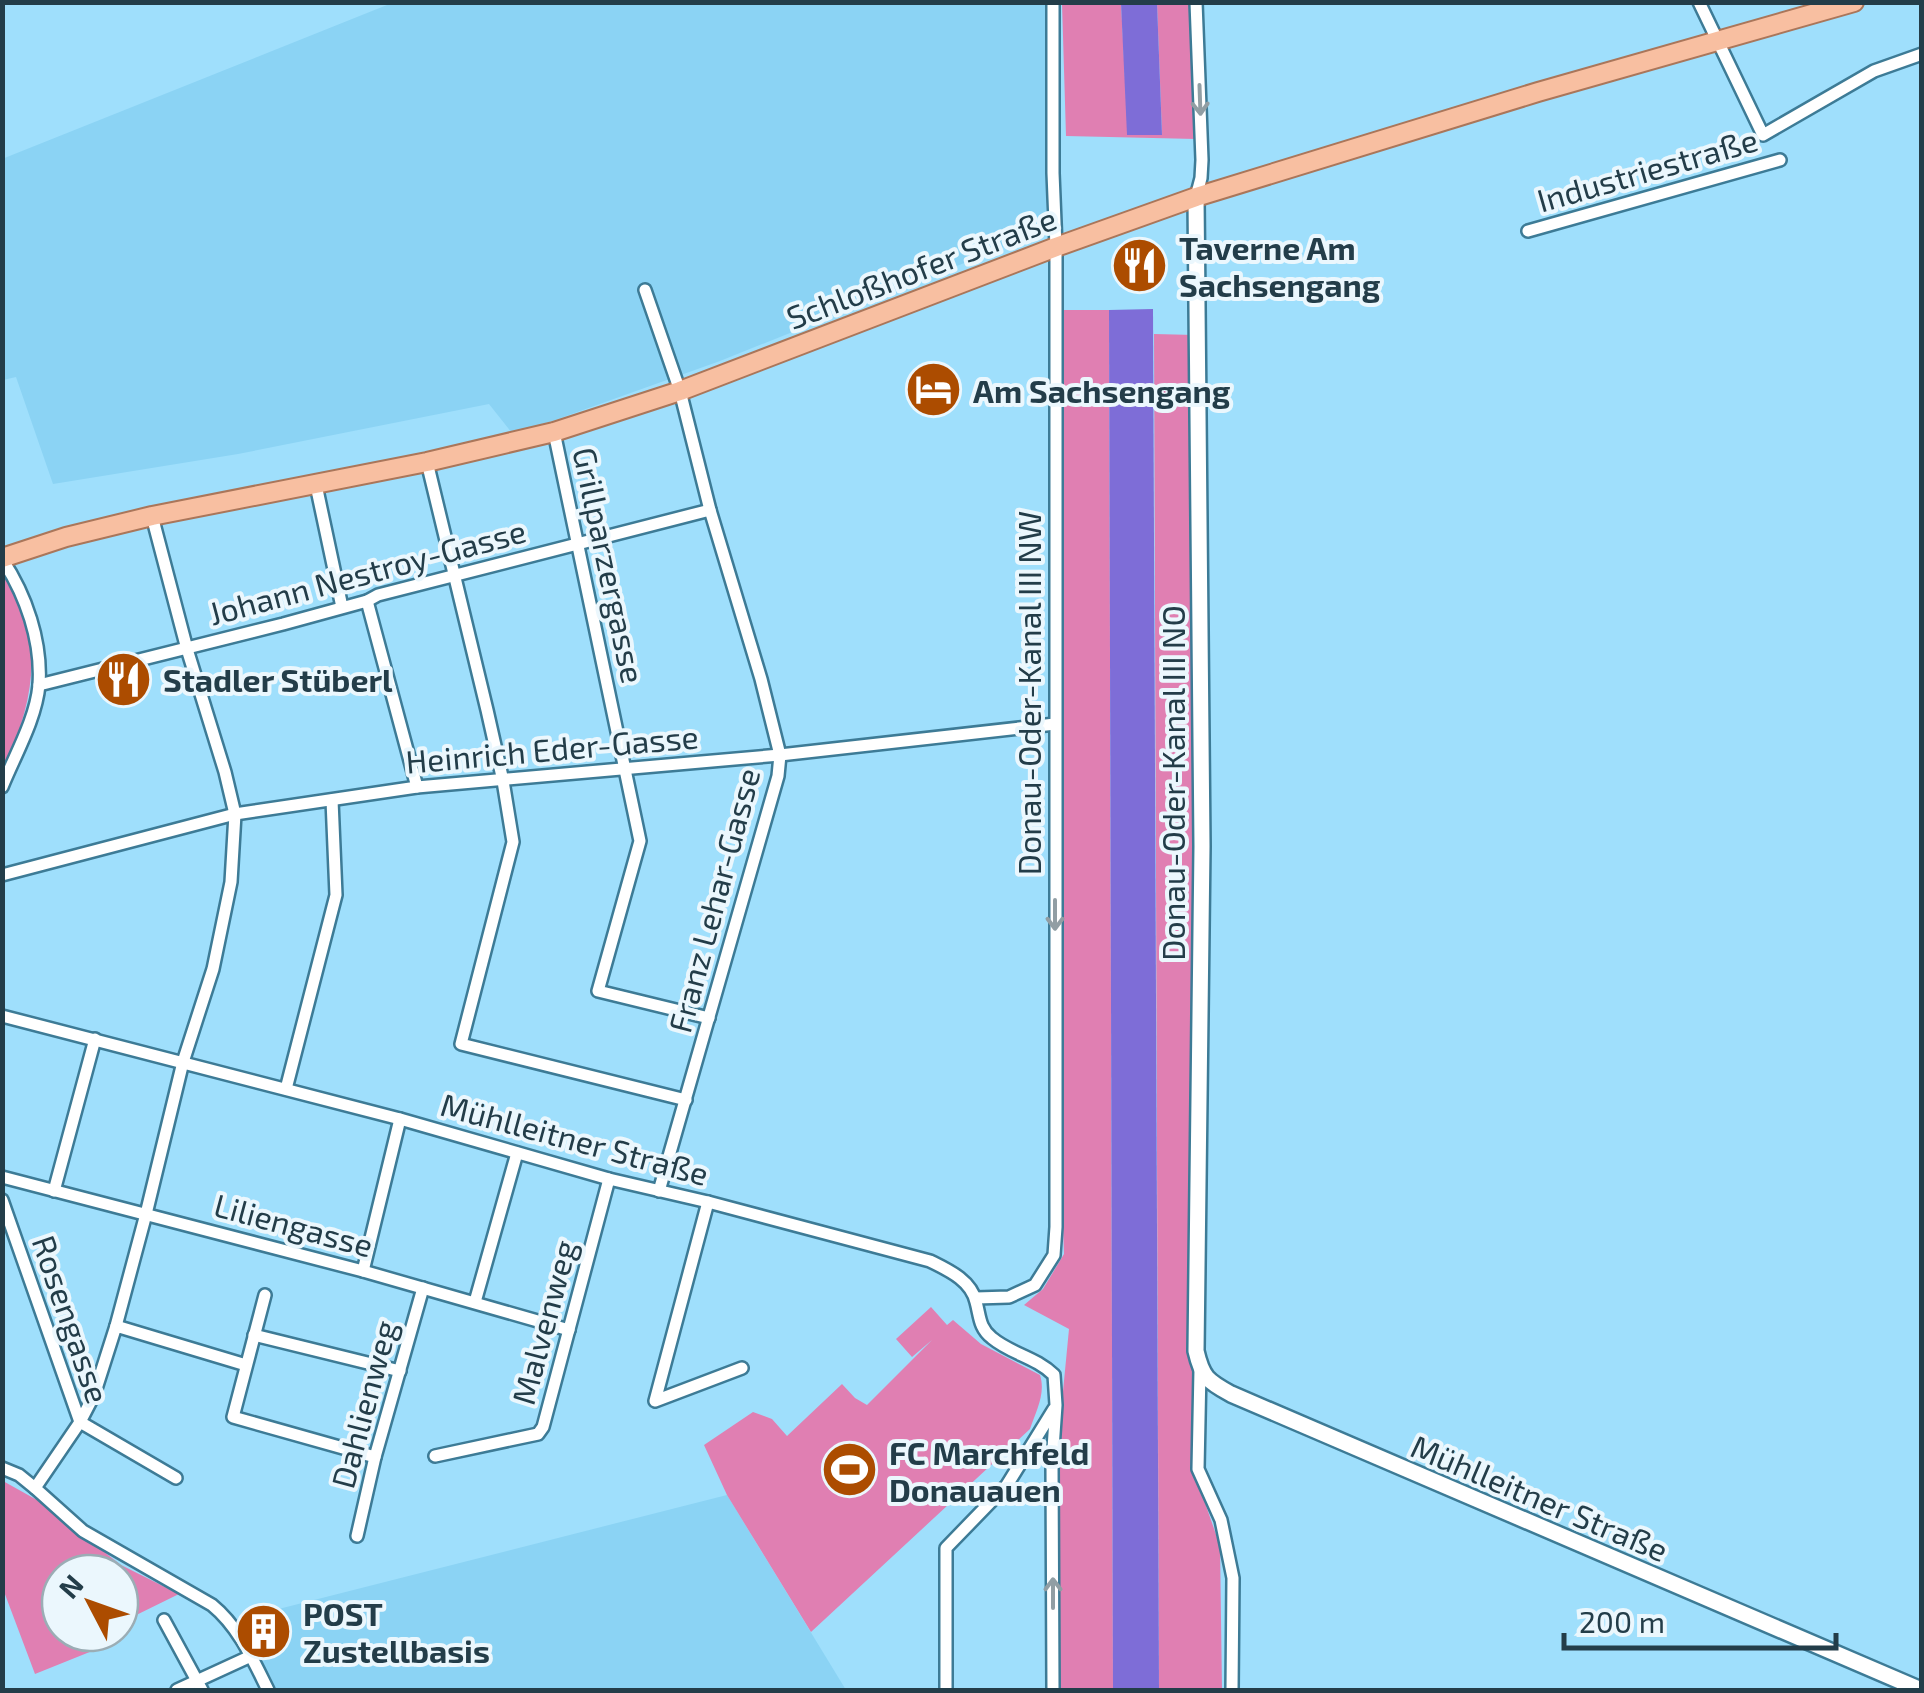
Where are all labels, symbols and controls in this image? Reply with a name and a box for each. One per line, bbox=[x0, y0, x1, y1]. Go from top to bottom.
one-way arrow bbox=[1191, 83, 1210, 115]
street label: Industriestraße bbox=[1532, 119, 1762, 219]
street label: Schloßhofer Straße bbox=[781, 198, 1061, 336]
place label: Taverne Am Sachsengang bbox=[1179, 228, 1381, 303]
restaurant icon: Taverne Am Sachsengang bbox=[1110, 235, 1170, 295]
hotel icon: Am Sachsengang bbox=[904, 360, 964, 420]
place label: Am Sachsengang bbox=[973, 371, 1231, 409]
street label: Grillparzergasse bbox=[566, 444, 654, 686]
street label: Johann Nestroy-Gasse bbox=[204, 510, 530, 632]
street label: Donau-Oder-Kanal III NW bbox=[1009, 511, 1047, 875]
street label: Donau-Oder-Kanal III NO bbox=[1153, 605, 1191, 961]
restaurant icon: Stadler Stüberl bbox=[94, 649, 154, 709]
place label: Stadler Stüberl bbox=[163, 660, 393, 698]
street label: Heinrich Eder-Gasse bbox=[404, 716, 700, 780]
street label: Franz Lehar-Gasse bbox=[659, 764, 767, 1036]
one-way arrow bbox=[1046, 898, 1064, 931]
street label: Mühlleitner Straße bbox=[437, 1084, 713, 1192]
street label: Liliengasse bbox=[211, 1185, 377, 1263]
street label: Rosengasse bbox=[26, 1230, 118, 1408]
street label: Malvenweg bbox=[503, 1236, 583, 1408]
street label: Dahlienweg bbox=[322, 1316, 404, 1492]
street label: Mühlleitner Straße bbox=[1406, 1426, 1674, 1568]
place label: FC Marchfeld Donauauen bbox=[889, 1433, 1089, 1508]
sports icon: FC Marchfeld Donauauen bbox=[820, 1440, 880, 1500]
north arrow bbox=[40, 1553, 140, 1653]
text: N bbox=[51, 1567, 90, 1605]
one-way arrow bbox=[1044, 1578, 1062, 1610]
scale bar bbox=[1564, 1588, 1836, 1650]
place label: POST Zustellbasis bbox=[303, 1594, 490, 1669]
building icon: POST Zustellbasis bbox=[234, 1601, 294, 1661]
text: 200 m bbox=[1579, 1603, 1665, 1639]

